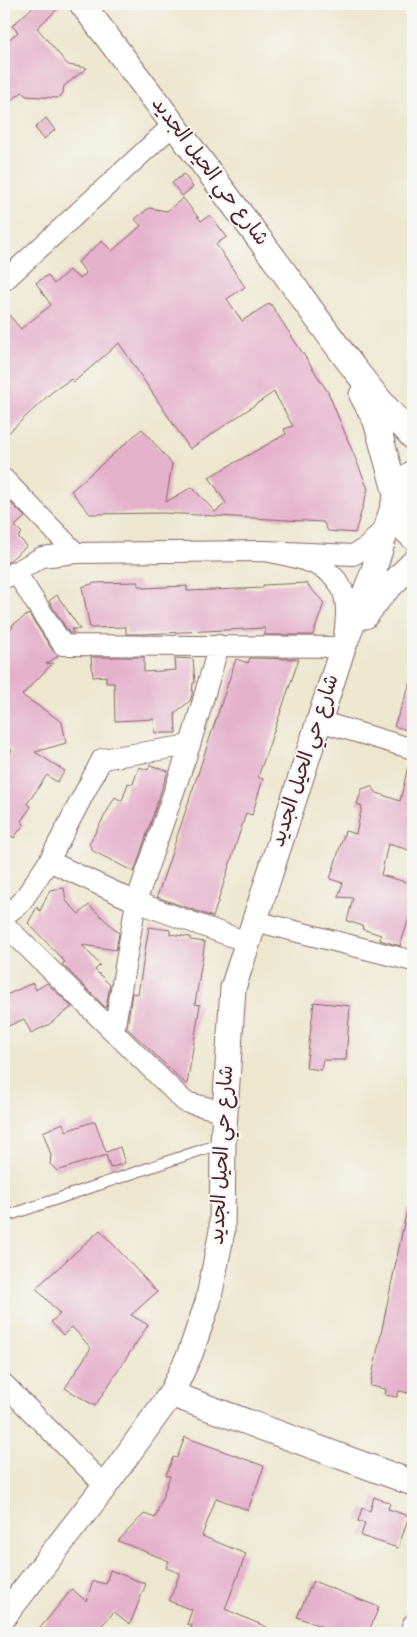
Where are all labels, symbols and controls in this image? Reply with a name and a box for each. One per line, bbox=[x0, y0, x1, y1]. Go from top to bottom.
street label: شارع حي الحيل الجديد bbox=[143, 91, 275, 253]
street label: شارع حي الحيل الجديد bbox=[264, 671, 349, 851]
street label: شارع حي الحيل الجديد bbox=[204, 1064, 243, 1246]

